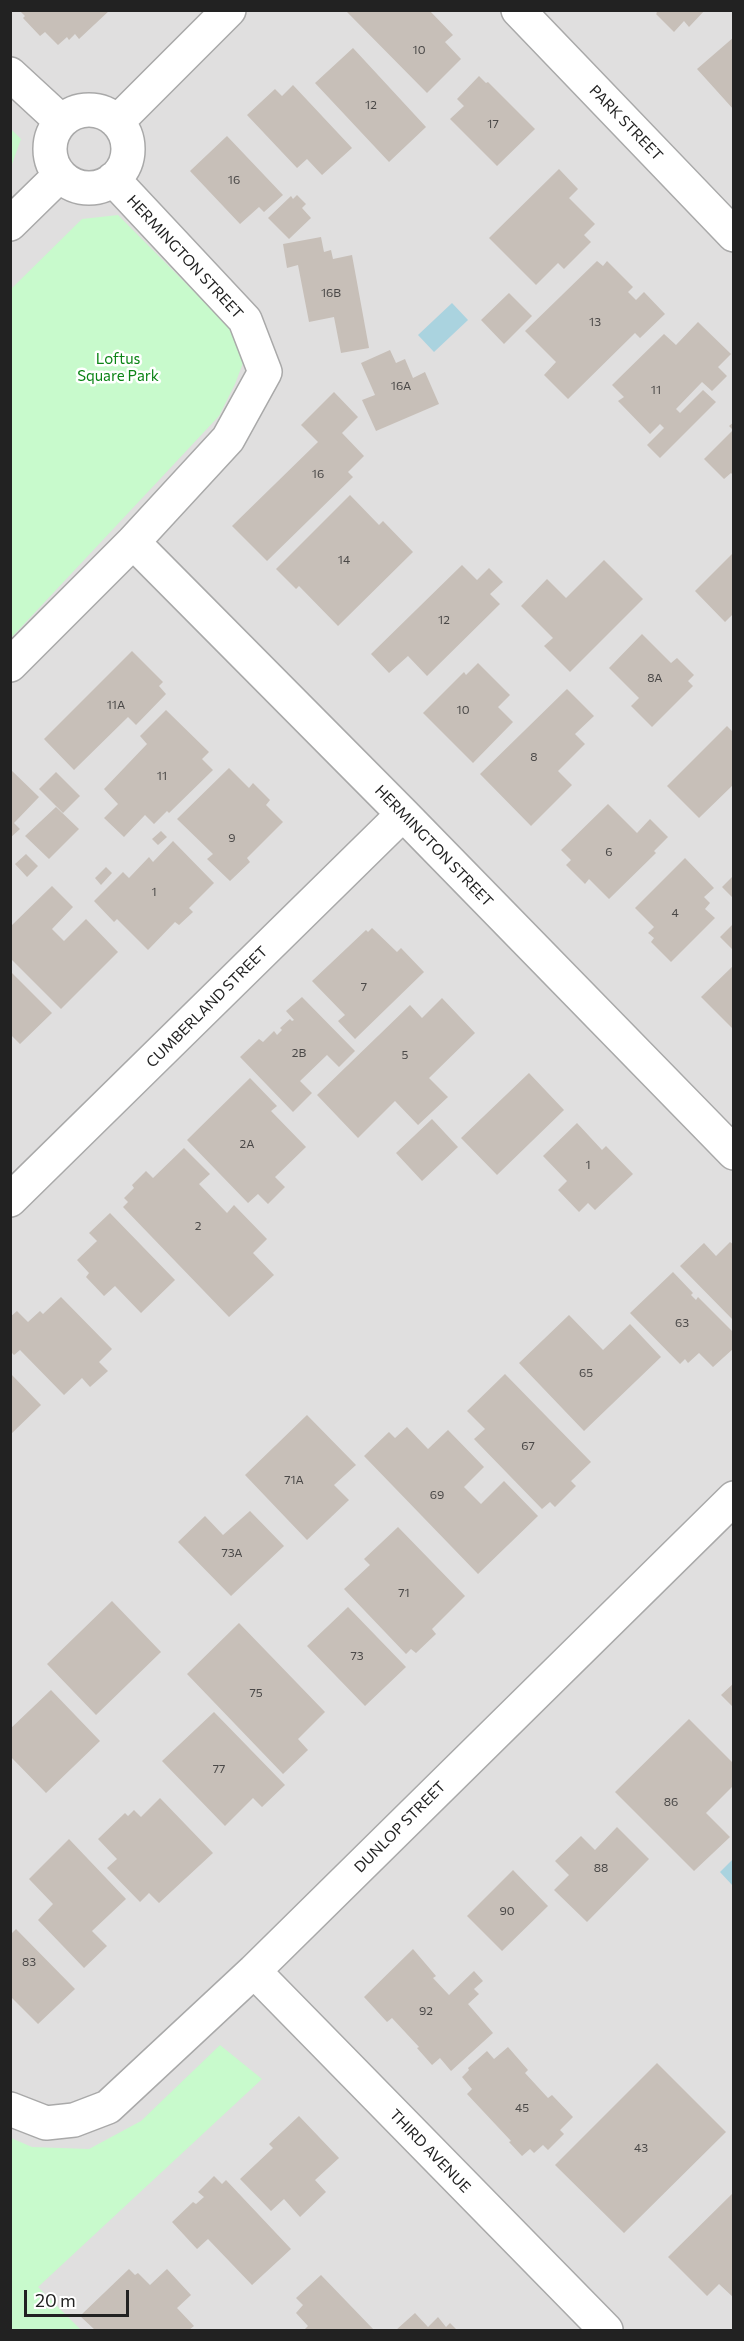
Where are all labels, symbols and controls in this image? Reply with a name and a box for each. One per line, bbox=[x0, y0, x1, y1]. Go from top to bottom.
house number: 10 bbox=[413, 43, 425, 57]
street label: PARK STREET bbox=[586, 82, 666, 164]
house number: 12 bbox=[365, 98, 377, 112]
house number: 17 bbox=[487, 117, 499, 131]
house number: 16 bbox=[228, 173, 240, 187]
street label: HERMINGTON STREET bbox=[123, 192, 247, 322]
house number: 16B bbox=[321, 286, 341, 300]
house number: 13 bbox=[589, 315, 601, 329]
park label: Loftus Square Park bbox=[77, 350, 159, 385]
house number: 16A bbox=[391, 379, 411, 393]
house number: 11 bbox=[651, 383, 661, 397]
house number: 16 bbox=[312, 467, 324, 481]
house number: 14 bbox=[338, 553, 350, 567]
house number: 12 bbox=[438, 613, 450, 627]
house number: 8A bbox=[647, 671, 663, 685]
house number: 11A bbox=[107, 698, 125, 712]
house number: 10 bbox=[457, 703, 469, 717]
house number: 8 bbox=[530, 750, 538, 764]
house number: 11 bbox=[157, 769, 167, 783]
street label: HERMINGTON STREET bbox=[371, 781, 497, 911]
house number: 9 bbox=[228, 831, 236, 845]
house number: 6 bbox=[605, 845, 613, 859]
house number: 1 bbox=[151, 885, 157, 899]
house number: 4 bbox=[671, 906, 679, 920]
street label: CUMBERLAND STREET bbox=[143, 943, 271, 1071]
house number: 7 bbox=[361, 980, 367, 994]
house number: 2B bbox=[292, 1046, 306, 1060]
house number: 5 bbox=[402, 1048, 408, 1062]
house number: 2A bbox=[240, 1137, 254, 1151]
house number: 1 bbox=[585, 1158, 591, 1172]
house number: 2 bbox=[195, 1219, 201, 1233]
house number: 63 bbox=[675, 1316, 689, 1330]
house number: 65 bbox=[579, 1366, 593, 1380]
house number: 67 bbox=[521, 1439, 535, 1453]
house number: 71A bbox=[284, 1473, 304, 1487]
house number: 69 bbox=[430, 1488, 444, 1502]
house number: 73A bbox=[221, 1546, 243, 1560]
house number: 71 bbox=[398, 1586, 410, 1600]
house number: 73 bbox=[350, 1649, 364, 1663]
house number: 75 bbox=[249, 1686, 263, 1700]
house number: 77 bbox=[213, 1762, 225, 1776]
street label: DUNLOP STREET bbox=[351, 1778, 449, 1876]
house number: 86 bbox=[664, 1795, 678, 1809]
house number: 88 bbox=[594, 1861, 608, 1875]
house number: 90 bbox=[499, 1904, 515, 1918]
house number: 83 bbox=[22, 1955, 36, 1969]
house number: 92 bbox=[419, 2004, 433, 2018]
house number: 45 bbox=[515, 2101, 529, 2115]
street label: THIRD AVENUE bbox=[386, 2106, 474, 2196]
house number: 43 bbox=[634, 2141, 648, 2155]
scale bar bbox=[27, 2278, 132, 2316]
text: 20 m bbox=[35, 2289, 76, 2311]

